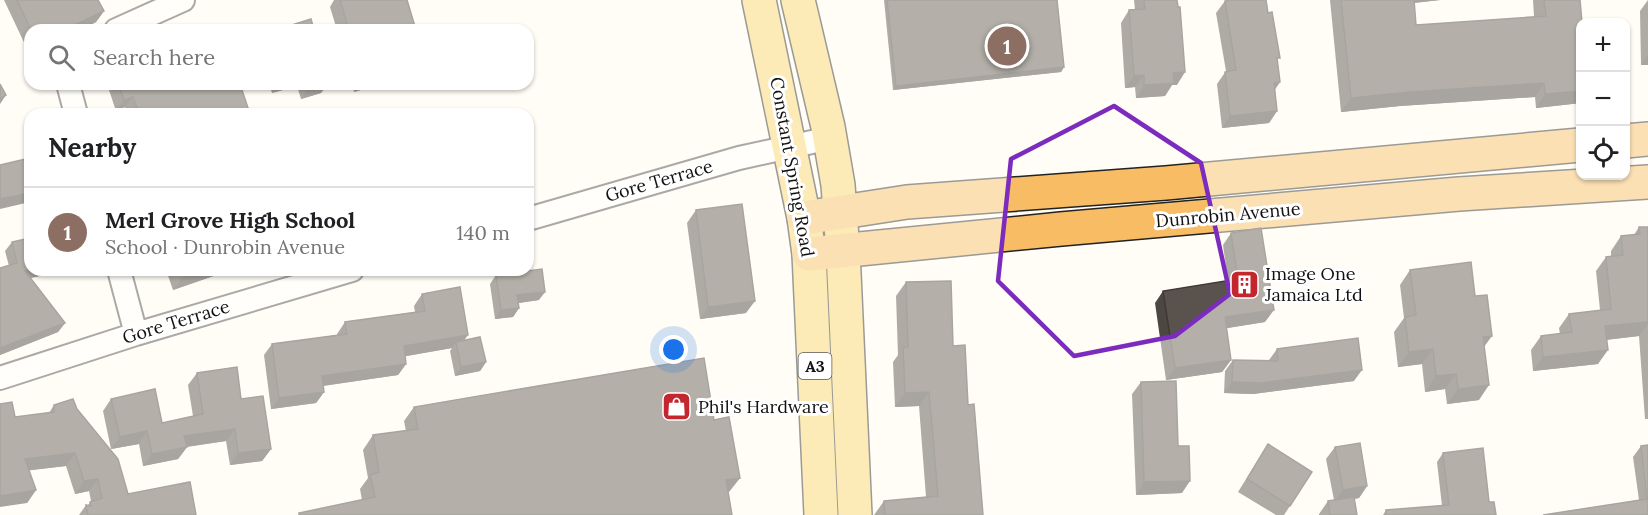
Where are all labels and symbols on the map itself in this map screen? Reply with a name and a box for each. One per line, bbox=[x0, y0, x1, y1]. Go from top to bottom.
pin: 1 bbox=[988, 24, 1026, 68]
street label: Constant Spring Road bbox=[765, 75, 820, 259]
street label: Gore Terrace bbox=[602, 154, 716, 207]
street label: Dunrobin Avenue bbox=[1154, 197, 1302, 232]
place label: Image One Jamaica Ltd bbox=[1264, 262, 1363, 306]
building icon: Image One Jamaica Ltd bbox=[1228, 268, 1260, 300]
street label: Gore Terrace bbox=[120, 294, 232, 349]
your location bbox=[659, 335, 688, 364]
road number: A3 bbox=[798, 353, 832, 379]
shop icon: Phil's Hardware bbox=[661, 391, 693, 423]
place label: Phil's Hardware bbox=[698, 395, 829, 418]

